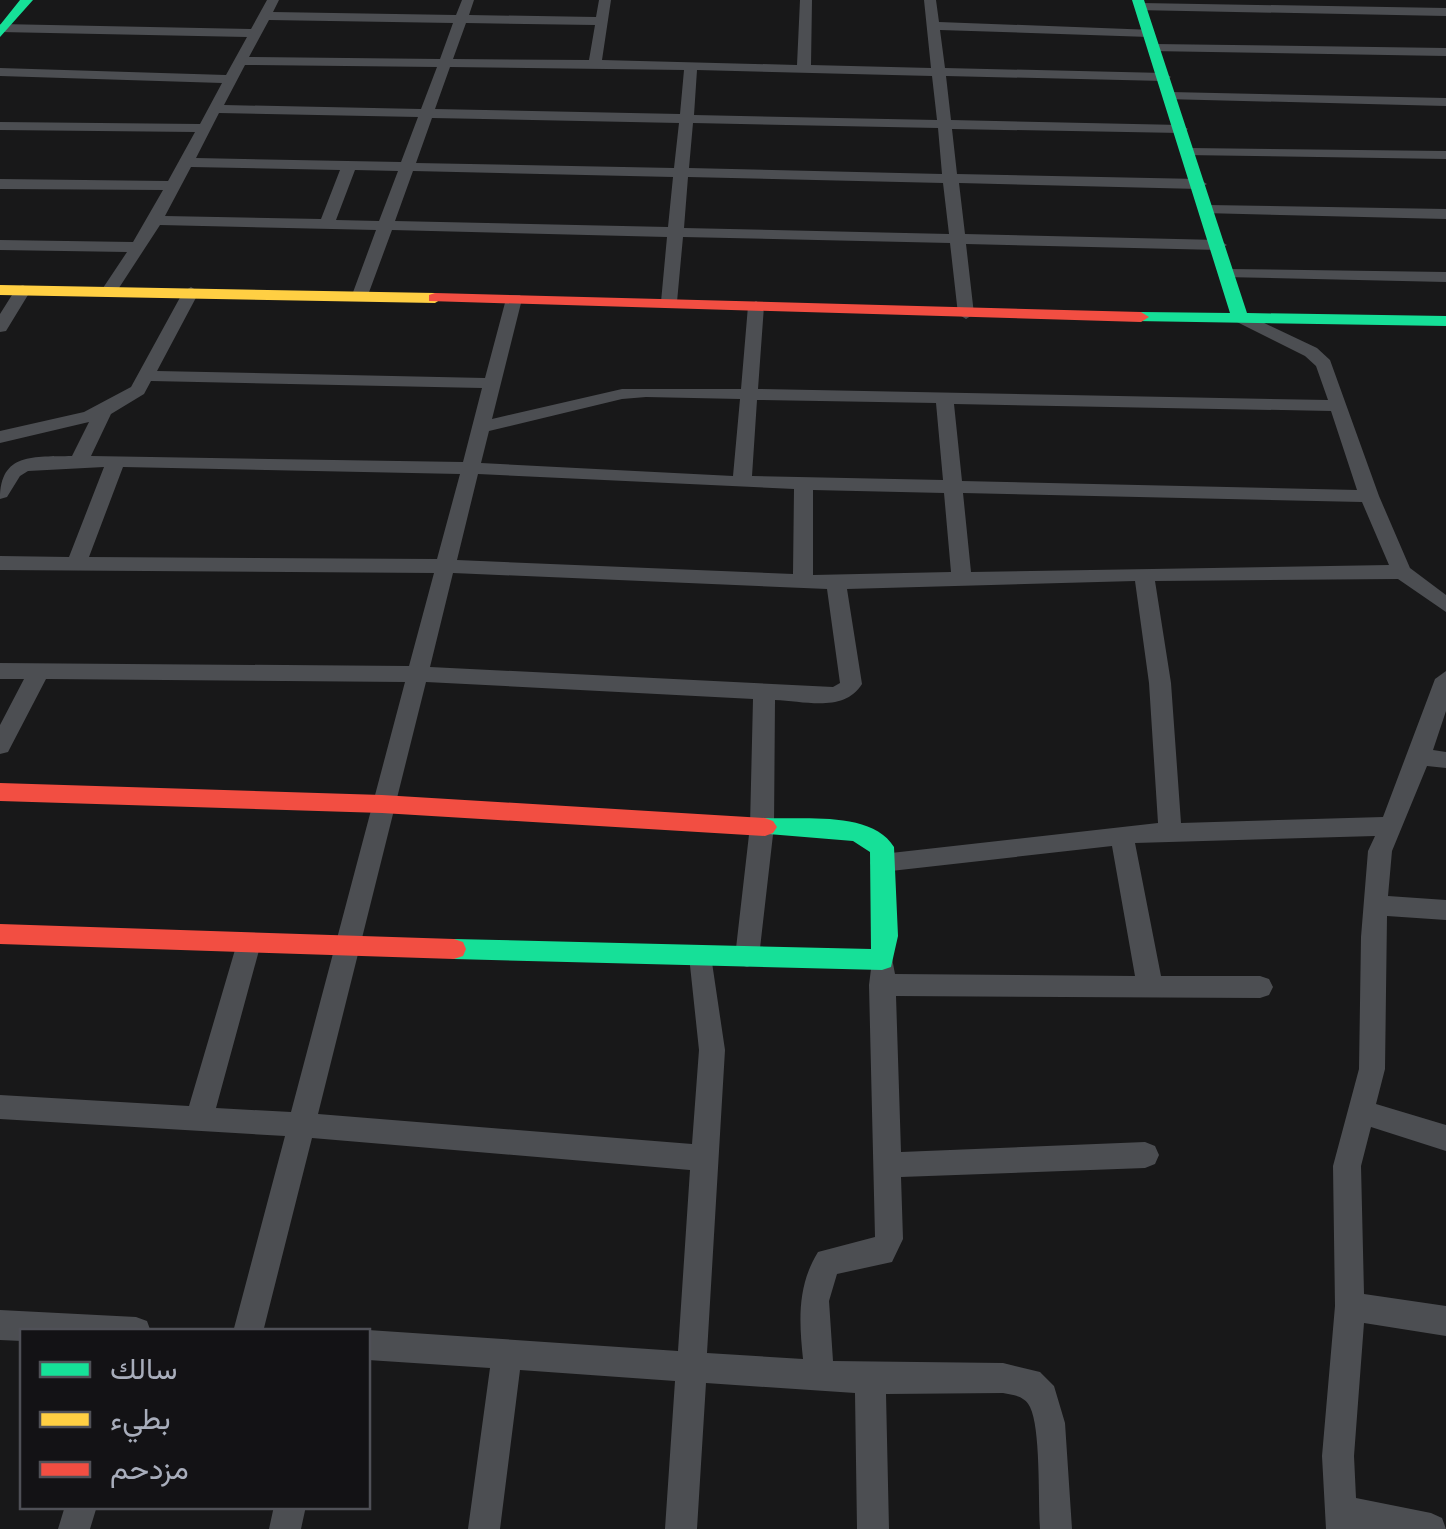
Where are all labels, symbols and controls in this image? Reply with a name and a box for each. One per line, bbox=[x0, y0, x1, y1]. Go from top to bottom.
legend bbox=[20, 1329, 370, 1509]
text: سالك bbox=[110, 1350, 177, 1386]
text: بطيء bbox=[110, 1400, 171, 1443]
text: مزدحم bbox=[110, 1450, 189, 1488]

